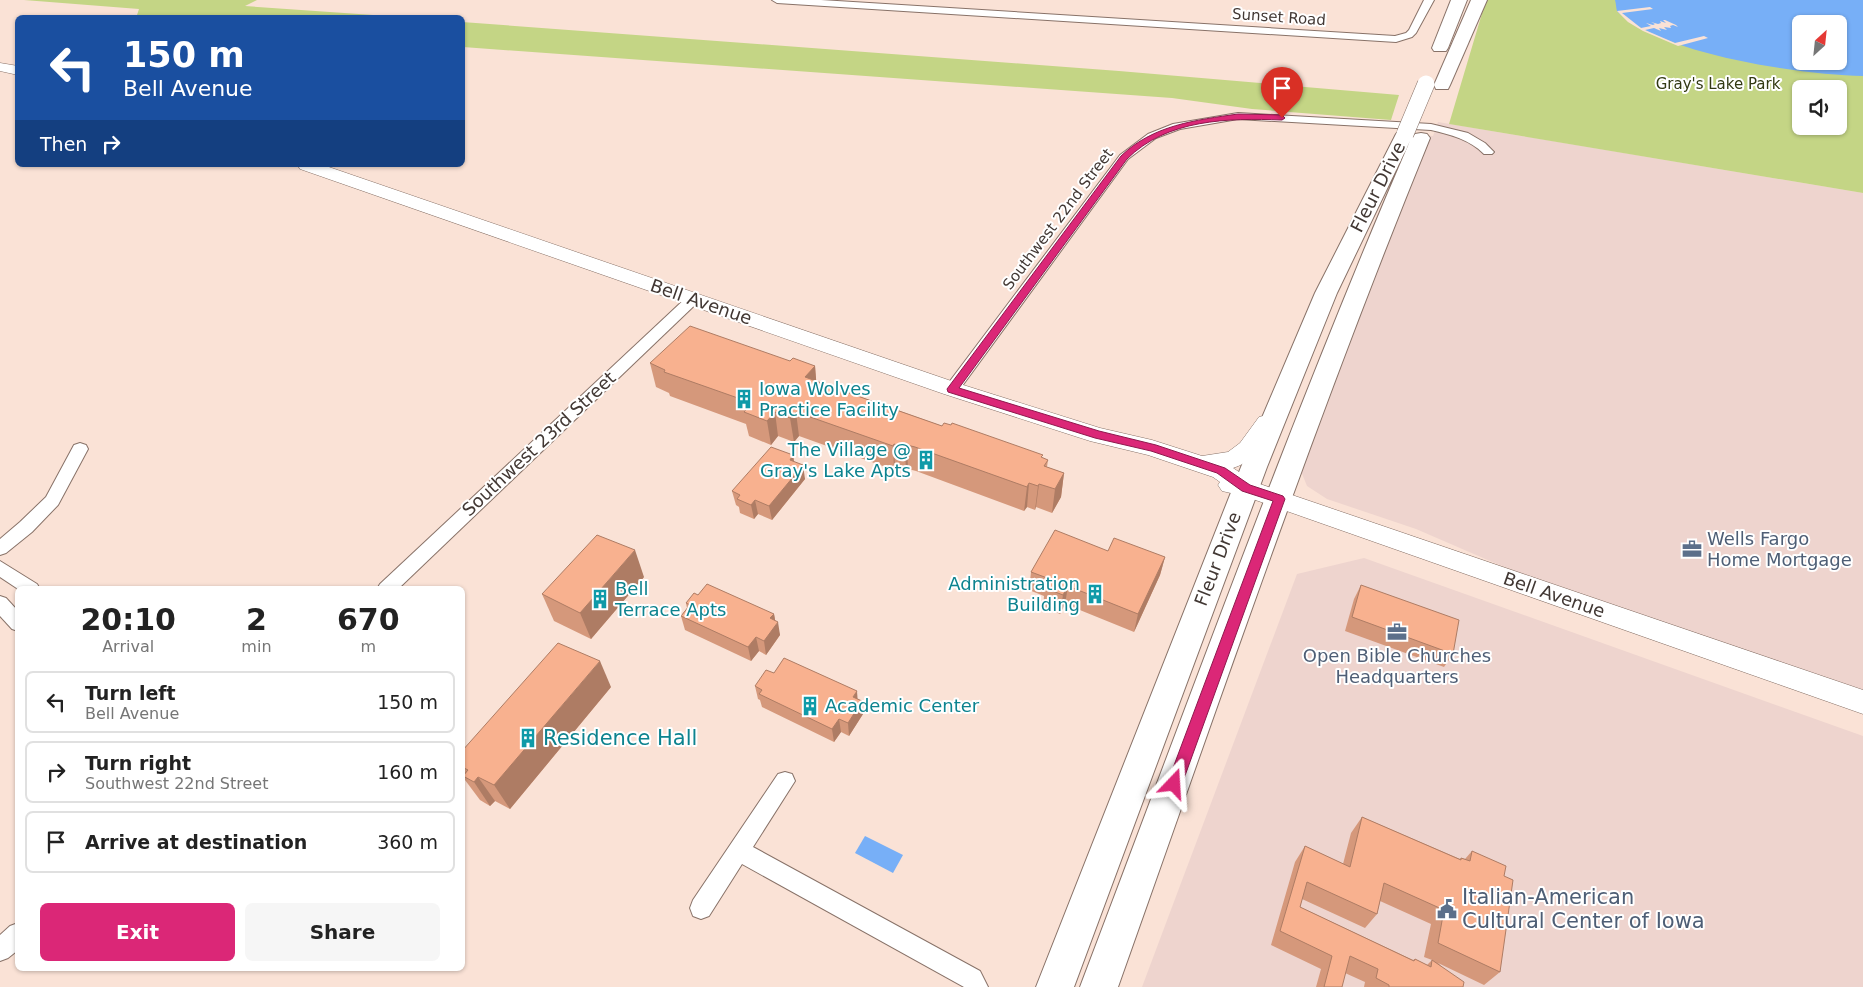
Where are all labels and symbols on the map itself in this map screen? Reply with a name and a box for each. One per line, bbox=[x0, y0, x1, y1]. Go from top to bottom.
street label: Sunset Road bbox=[1232, 5, 1326, 29]
north arrow bbox=[1792, 15, 1848, 70]
pin bbox=[1261, 67, 1303, 118]
park label: Gray's Lake Park bbox=[1656, 75, 1781, 93]
street label: Fleur Drive bbox=[1346, 138, 1409, 236]
street label: Southwest 22nd Street bbox=[999, 145, 1117, 293]
street label: Bell Avenue bbox=[648, 274, 755, 329]
street label: Southwest 23rd Street bbox=[458, 367, 620, 520]
place label: Iowa Wolves Practice Facility bbox=[759, 378, 899, 420]
building icon: Iowa Wolves Practice Facility bbox=[733, 388, 755, 410]
place label: The Village @ Gray's Lake Apts bbox=[760, 439, 911, 481]
building icon: The Village @ Gray's Lake Apts bbox=[915, 449, 937, 471]
street label: Fleur Drive bbox=[1190, 509, 1245, 609]
place label: Wells Fargo Home Mortgage bbox=[1707, 528, 1852, 570]
office icon: Wells Fargo Home Mortgage bbox=[1681, 538, 1703, 560]
street label: Bell Avenue bbox=[1501, 567, 1608, 622]
place label: Administration Building bbox=[948, 573, 1080, 615]
place label: Bell Terrace Apts bbox=[614, 578, 726, 620]
building icon: Administration Building bbox=[1084, 583, 1106, 605]
building icon: Bell Terrace Apts bbox=[589, 588, 611, 610]
office icon: Open Bible Churches Headquarters bbox=[1386, 621, 1408, 643]
place label: Open Bible Churches Headquarters bbox=[1303, 645, 1491, 687]
building icon: Academic Center bbox=[799, 695, 821, 717]
place label: Academic Center bbox=[825, 695, 980, 716]
place label: Residence Hall bbox=[543, 726, 697, 750]
building icon: Residence Hall bbox=[517, 727, 539, 749]
position arrow bbox=[1147, 757, 1199, 809]
place label: Italian-American Cultural Center of Iowa bbox=[1462, 885, 1705, 933]
public building icon: Italian-American Cultural Center of Iowa bbox=[1436, 898, 1458, 920]

